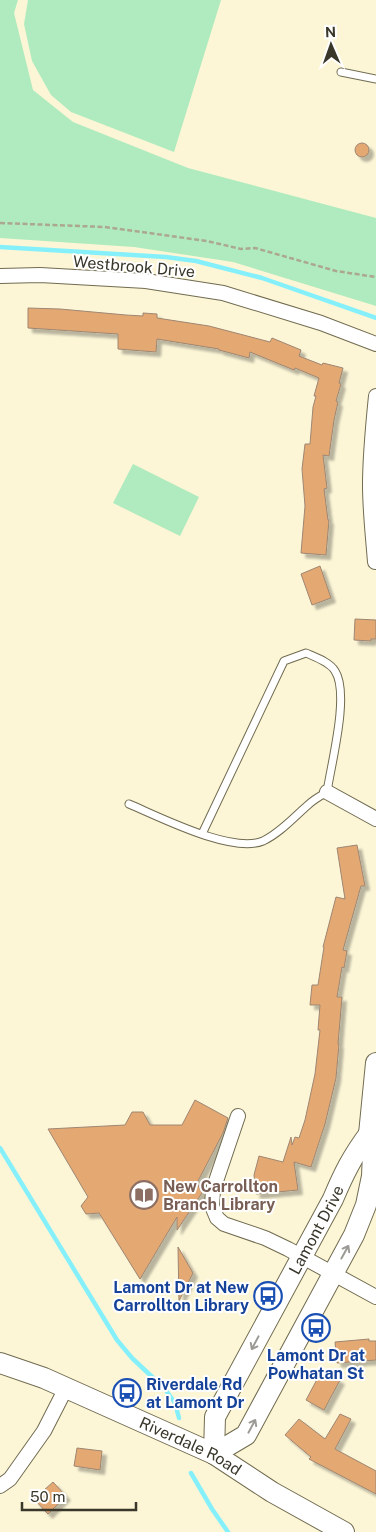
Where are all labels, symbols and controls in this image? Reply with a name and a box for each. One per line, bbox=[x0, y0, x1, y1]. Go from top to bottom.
north arrow bbox=[306, 20, 356, 70]
text: N bbox=[325, 24, 336, 40]
street label: Westbrook Drive bbox=[72, 252, 196, 281]
place label: New Carrollton Branch Library bbox=[163, 1177, 278, 1214]
library icon: New Carrollton Branch Library bbox=[129, 1180, 159, 1210]
street label: Lamont Drive bbox=[285, 1182, 348, 1278]
one-way arrow bbox=[340, 1245, 350, 1259]
place label: Lamont Dr at New Carrollton Library bbox=[113, 1278, 249, 1315]
bus stop icon: Lamont Dr at New Carrollton Library bbox=[253, 1281, 283, 1311]
bus stop icon: Lamont Dr at Powhatan St bbox=[301, 1313, 331, 1343]
one-way arrow bbox=[250, 1335, 260, 1350]
place label: Lamont Dr at Powhatan St bbox=[267, 1346, 366, 1383]
place label: Riverdale Rd at Lamont Dr bbox=[146, 1375, 245, 1412]
bus stop icon: Riverdale Rd at Lamont Dr bbox=[112, 1378, 142, 1408]
street label: Riverdale Road bbox=[136, 1413, 245, 1479]
one-way arrow bbox=[247, 1419, 257, 1434]
scale bar bbox=[22, 1480, 136, 1512]
text: 50 m bbox=[30, 1488, 65, 1505]

